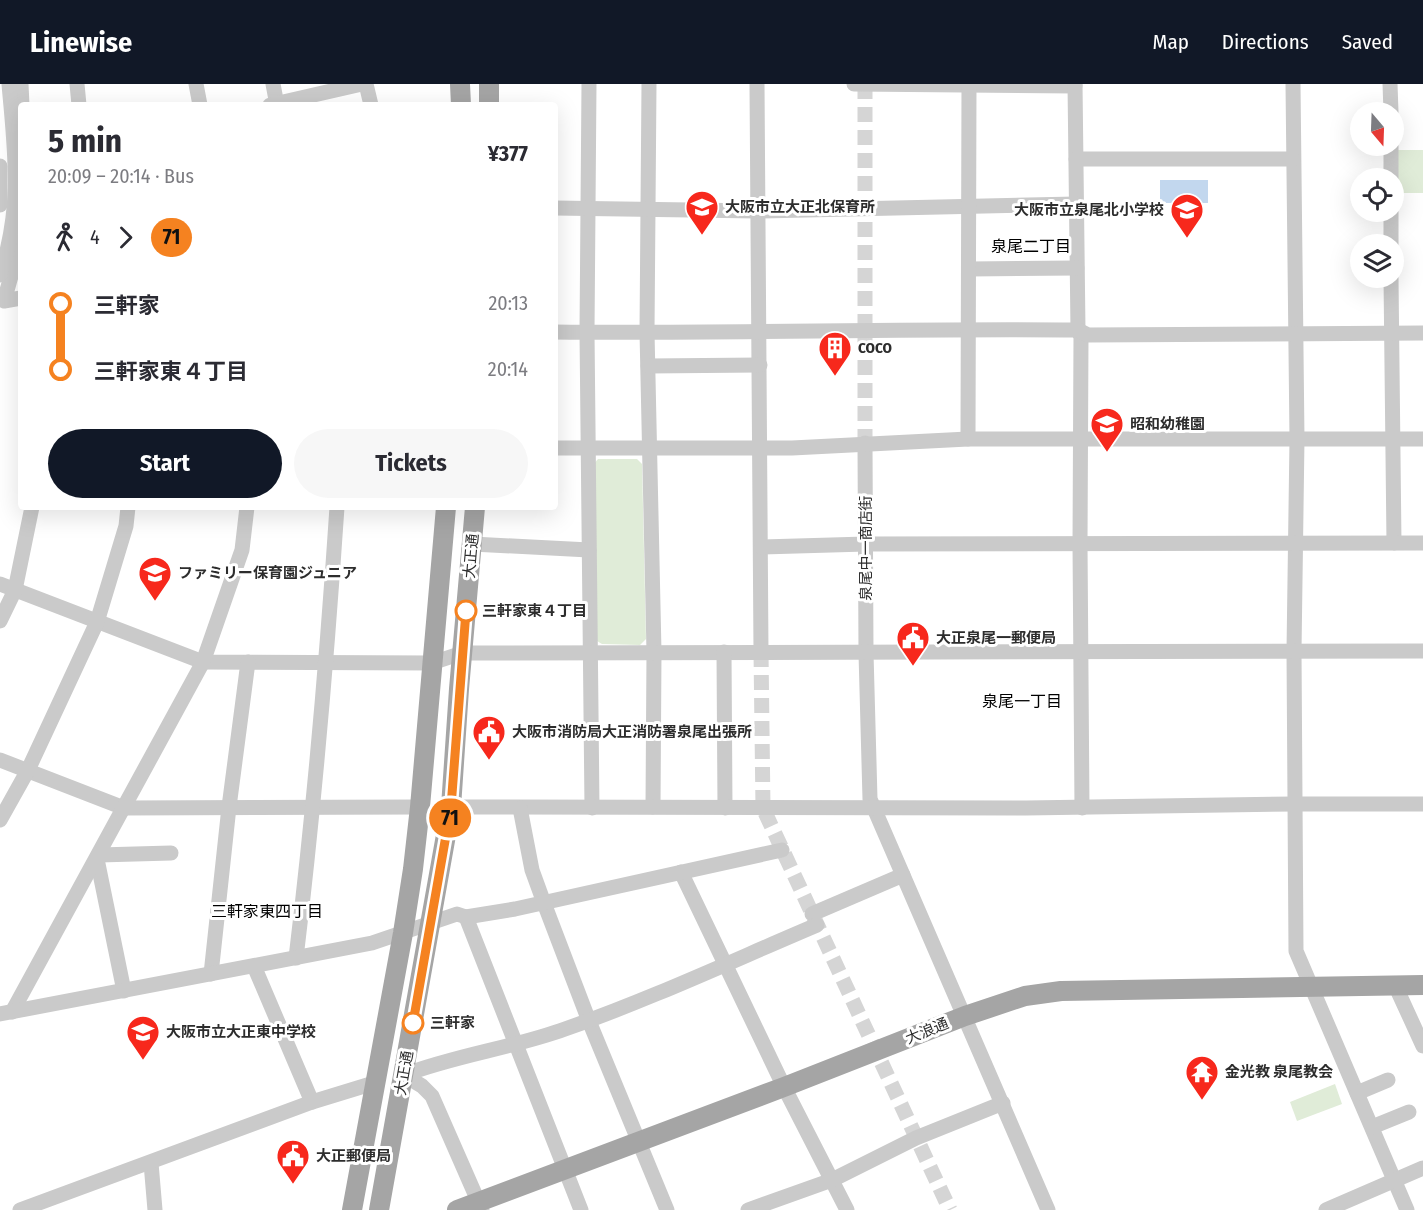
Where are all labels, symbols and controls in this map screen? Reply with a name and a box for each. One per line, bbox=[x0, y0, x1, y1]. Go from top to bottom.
text: Linewise bbox=[30, 26, 132, 59]
text: Map bbox=[1152, 29, 1189, 55]
text: Directions bbox=[1222, 29, 1309, 55]
text: Saved bbox=[1342, 29, 1393, 55]
north arrow bbox=[1350, 102, 1404, 156]
map controls bbox=[1350, 102, 1404, 288]
text: 5 min bbox=[48, 121, 122, 161]
text: ¥377 bbox=[488, 140, 528, 167]
text: 20:09 – 20:14 · Bus bbox=[48, 164, 194, 188]
button: locate bbox=[1350, 168, 1404, 222]
school or university icon: 大阪市立大正北保育所 bbox=[684, 189, 720, 236]
school or university icon: 大阪市立泉尾北小学校 bbox=[1169, 192, 1205, 239]
place label: 大阪市立大正北保育所 bbox=[725, 198, 875, 216]
place label: 大阪市立泉尾北小学校 bbox=[1014, 201, 1164, 219]
icon: walk bbox=[48, 221, 81, 254]
icon: forward bbox=[109, 221, 142, 254]
text: 71 bbox=[163, 224, 180, 250]
text: 4 bbox=[90, 225, 100, 249]
button: layers bbox=[1350, 234, 1404, 288]
district label: 泉尾二丁目 bbox=[991, 237, 1071, 256]
text: 20:13 bbox=[489, 291, 528, 315]
text: 三軒家 bbox=[94, 292, 160, 319]
building icon: COCO bbox=[817, 330, 853, 377]
place label: COCO bbox=[858, 339, 892, 357]
text: 20:14 bbox=[488, 357, 528, 381]
text: 三軒家東４丁目 bbox=[94, 358, 248, 385]
school or university icon: 昭和幼稚園 bbox=[1089, 406, 1125, 453]
place label: 昭和幼稚園 bbox=[1130, 415, 1205, 433]
button: Start bbox=[48, 429, 282, 498]
button: Tickets bbox=[294, 429, 528, 498]
street label: 泉尾中一商店街 bbox=[857, 495, 875, 601]
street label: 大正通 bbox=[460, 533, 482, 579]
school or university icon: ファミリー保育園ジュニア bbox=[137, 555, 173, 602]
place label: ファミリー保育園ジュニア bbox=[178, 564, 357, 582]
marker: 三軒家東４丁目 bbox=[455, 600, 477, 622]
place label: 三軒家東４丁目 bbox=[482, 602, 587, 620]
public building icon: 大正泉尾一郵便局 bbox=[895, 620, 931, 667]
place label: 大正泉尾一郵便局 bbox=[936, 629, 1056, 647]
district label: 泉尾一丁目 bbox=[982, 692, 1062, 711]
public building icon: 大阪市消防局大正消防署泉尾出張所 bbox=[471, 714, 507, 761]
place label: 大阪市消防局大正消防署泉尾出張所 bbox=[512, 723, 752, 741]
line badge: 71 bbox=[423, 798, 477, 838]
text: 71 bbox=[441, 805, 459, 831]
district label: 三軒家東四丁目 bbox=[211, 902, 323, 921]
marker: 三軒家 bbox=[402, 1012, 424, 1034]
school or university icon: 大阪市立大正東中学校 bbox=[125, 1014, 161, 1061]
place label: 三軒家 bbox=[430, 1014, 475, 1032]
street label: 大浪通 bbox=[903, 1014, 951, 1048]
place label: 大阪市立大正東中学校 bbox=[166, 1023, 316, 1041]
street label: 大正通 bbox=[391, 1049, 417, 1097]
temple icon: 金光教 泉尾教会 bbox=[1184, 1054, 1220, 1101]
place label: 金光教 泉尾教会 bbox=[1225, 1063, 1333, 1081]
public building icon: 大正郵便局 bbox=[275, 1138, 311, 1185]
place label: 大正郵便局 bbox=[316, 1147, 391, 1165]

